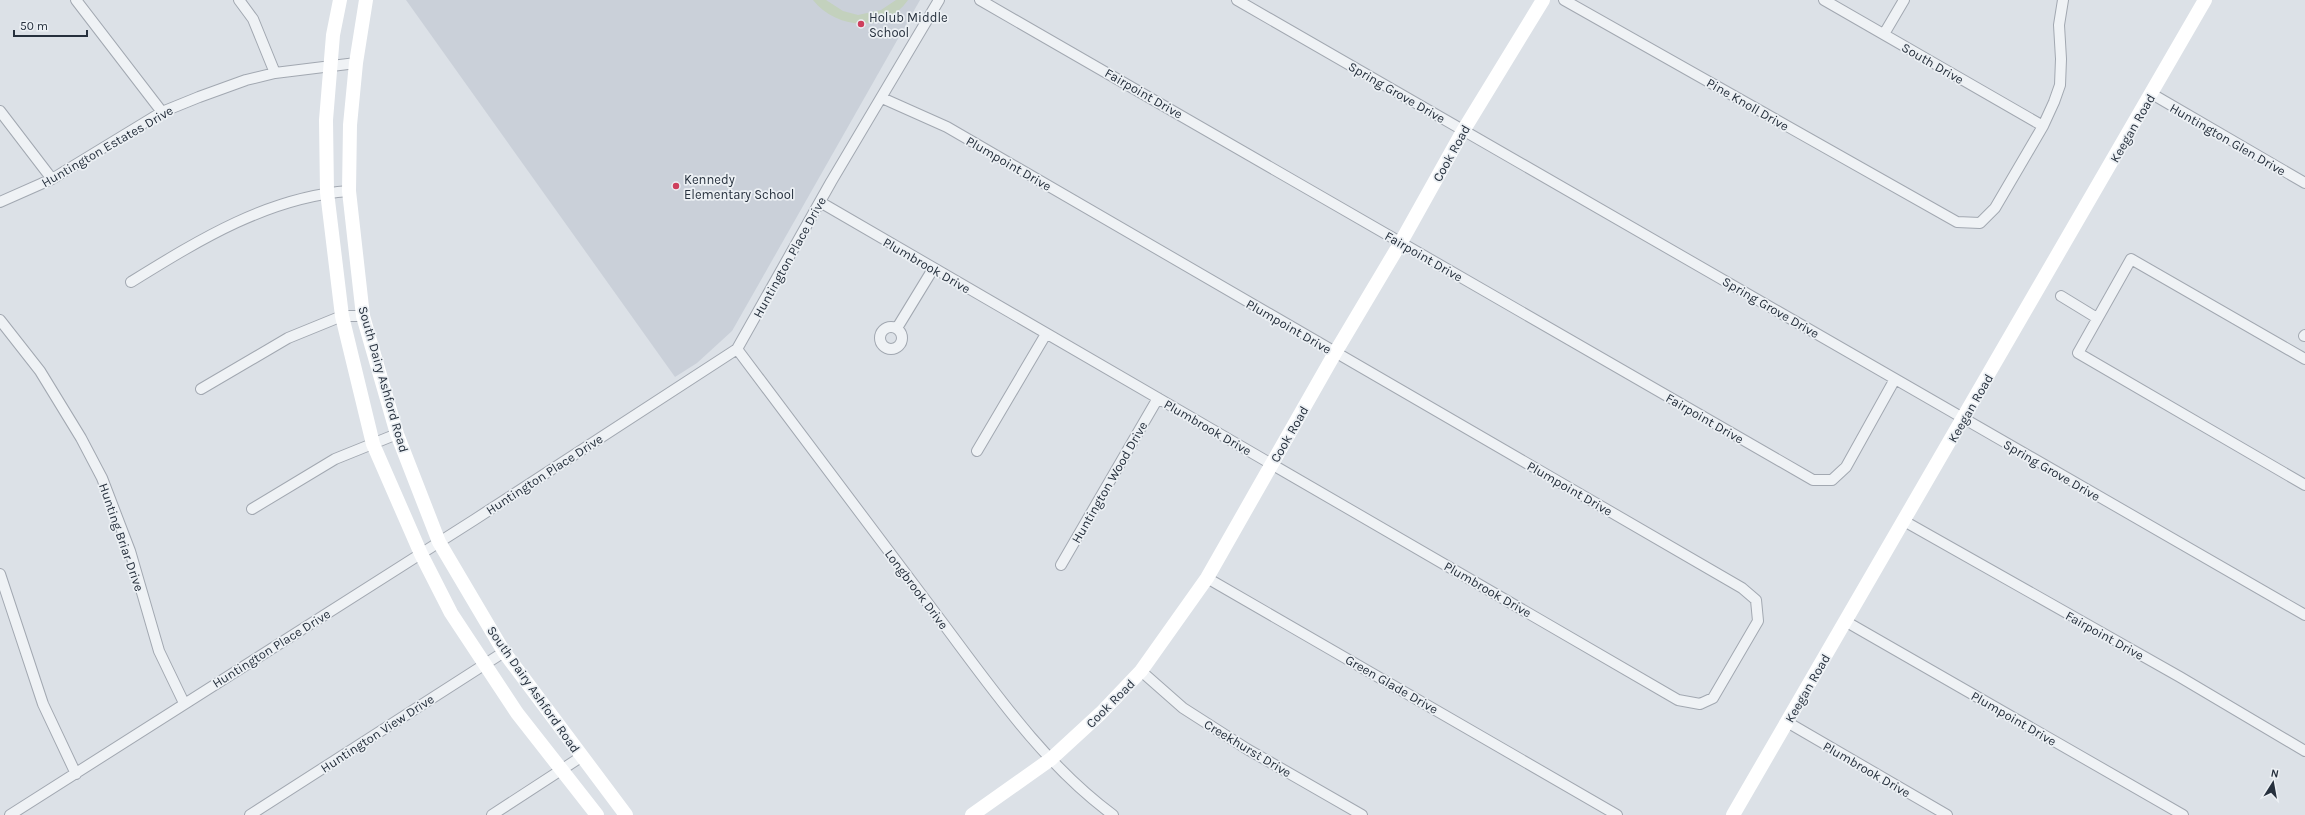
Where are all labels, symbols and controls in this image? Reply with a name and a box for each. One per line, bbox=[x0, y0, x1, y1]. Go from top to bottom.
place label: Holub Middle School bbox=[869, 10, 948, 40]
scale bar bbox=[14, 12, 87, 38]
text: 50 m bbox=[20, 19, 48, 33]
marker: Holub Middle School bbox=[856, 19, 866, 29]
street label: South Drive bbox=[1899, 40, 1967, 87]
street label: Spring Grove Drive bbox=[1346, 59, 1448, 126]
street label: Fairpoint Drive bbox=[1102, 65, 1185, 122]
street label: Pine Knoll Drive bbox=[1704, 75, 1792, 134]
street label: Keegan Road bbox=[2107, 91, 2158, 165]
street label: Huntington Glen Drive bbox=[2167, 100, 2289, 179]
street label: Huntington Estates Drive bbox=[39, 102, 176, 190]
street label: Cook Road bbox=[1430, 122, 1473, 184]
street label: Plumpoint Drive bbox=[964, 133, 1054, 194]
place label: Kennedy Elementary School bbox=[684, 172, 794, 202]
marker: Kennedy Elementary School bbox=[671, 181, 681, 191]
street label: Huntington Place Drive bbox=[750, 194, 829, 320]
street label: Fairpoint Drive bbox=[1382, 228, 1465, 285]
street label: Plumbrook Drive bbox=[880, 234, 973, 297]
street label: Spring Grove Drive bbox=[1720, 274, 1822, 341]
street label: Plumpoint Drive bbox=[1244, 296, 1334, 357]
street label: South Dairy Ashford Road bbox=[355, 304, 412, 454]
street label: Keegan Road bbox=[1945, 371, 1996, 445]
street label: Fairpoint Drive bbox=[1663, 390, 1746, 447]
street label: Plumbrook Drive bbox=[1161, 396, 1254, 459]
street label: Cook Road bbox=[1267, 403, 1312, 465]
street label: Huntington Wood Drive bbox=[1068, 419, 1151, 546]
street label: Huntington Place Drive bbox=[483, 431, 606, 518]
street label: Spring Grove Drive bbox=[2001, 437, 2103, 504]
street label: Plumpoint Drive bbox=[1525, 458, 1615, 519]
street label: Hunting Briar Drive bbox=[96, 481, 147, 594]
street label: Longbrook Drive bbox=[882, 547, 952, 632]
street label: Plumbrook Drive bbox=[1441, 558, 1534, 621]
street label: Huntington Place Drive bbox=[210, 606, 333, 691]
street label: Fairpoint Drive bbox=[2063, 608, 2147, 663]
street label: South Dairy Ashford Road bbox=[484, 623, 583, 756]
street label: Keegan Road bbox=[1782, 651, 1833, 725]
street label: Green Glade Drive bbox=[1343, 652, 1441, 717]
street label: Cook Road bbox=[1083, 676, 1138, 731]
street label: Plumpoint Drive bbox=[1969, 688, 2059, 749]
street label: Huntington View Drive bbox=[318, 691, 437, 776]
street label: Creekhurst Drive bbox=[1201, 717, 1294, 780]
street label: Plumbrook Drive bbox=[1820, 738, 1913, 801]
north arrow bbox=[2253, 763, 2293, 803]
text: N bbox=[2270, 767, 2280, 781]

